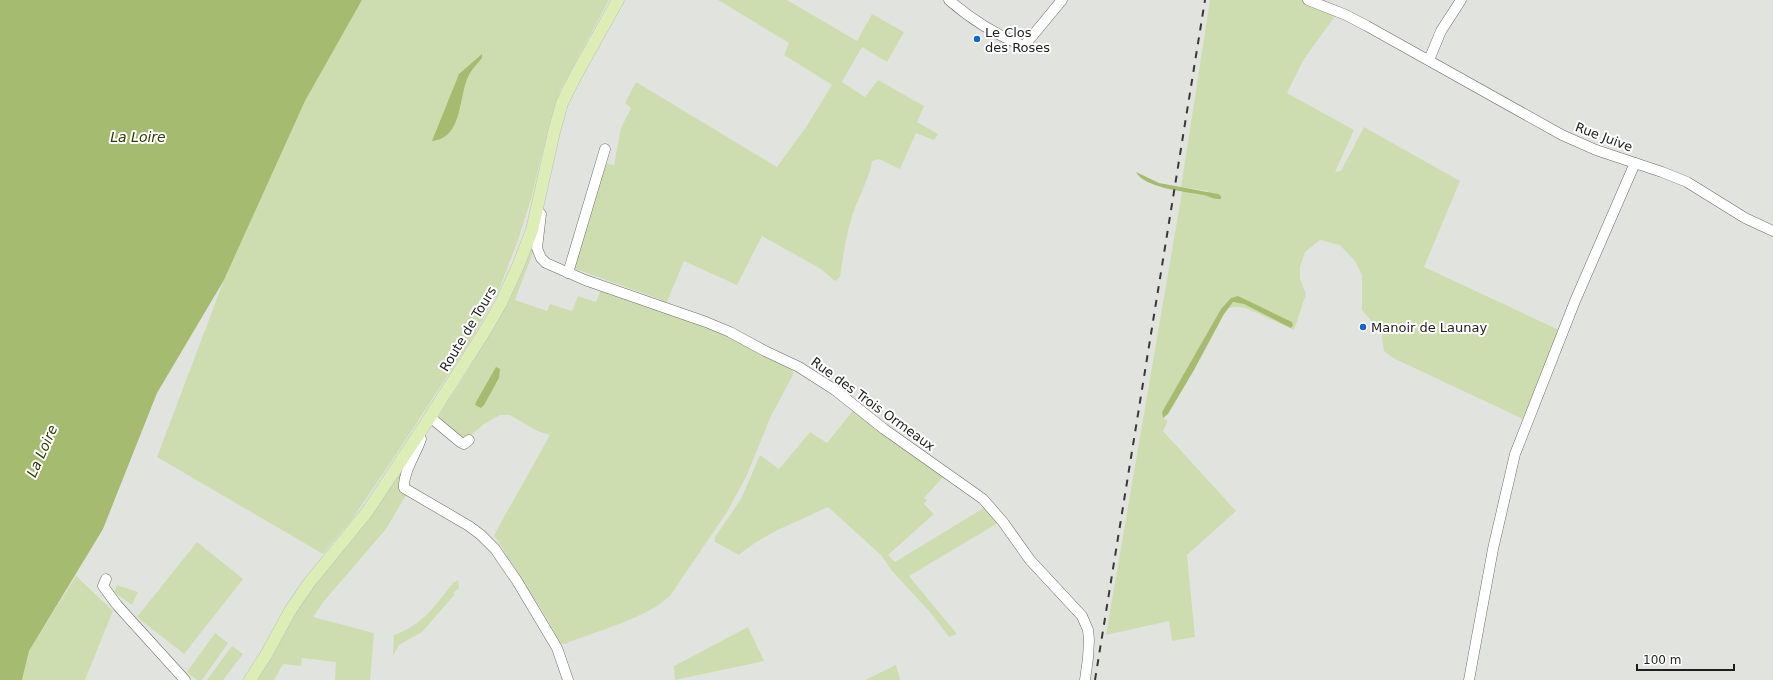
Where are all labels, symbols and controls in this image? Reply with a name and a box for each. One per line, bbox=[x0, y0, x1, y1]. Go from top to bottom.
place label: Le Clos des Roses bbox=[985, 25, 1050, 55]
marker: Le Clos des Roses bbox=[972, 34, 982, 44]
street label: Rue Juive bbox=[1573, 119, 1635, 155]
water label: La Loire bbox=[110, 129, 166, 145]
street label: Route de Tours bbox=[437, 284, 499, 374]
place label: Manoir de Launay bbox=[1371, 320, 1488, 335]
marker: Manoir de Launay bbox=[1358, 322, 1368, 332]
street label: Rue des Trois Ormeaux bbox=[808, 354, 938, 454]
water label: La Loire bbox=[23, 422, 61, 480]
scale bar bbox=[1637, 646, 1734, 672]
text: 100 m bbox=[1643, 653, 1681, 667]

